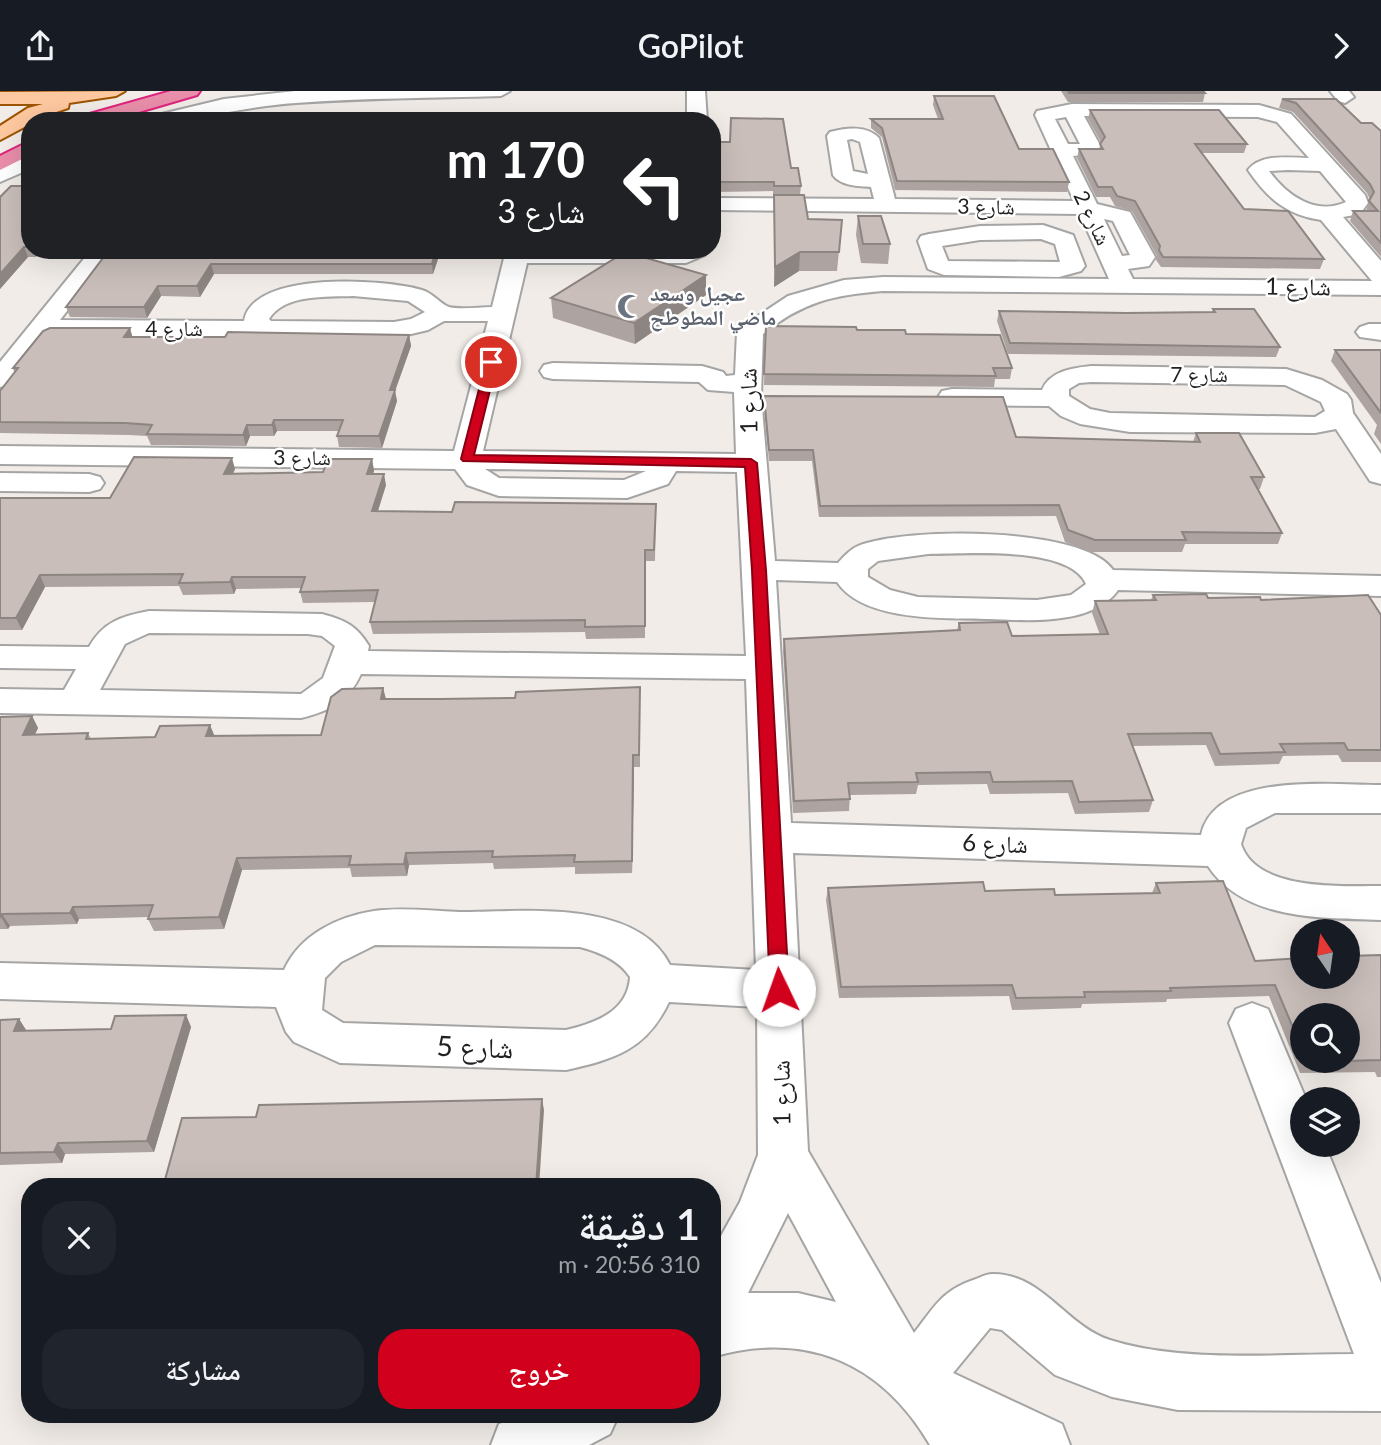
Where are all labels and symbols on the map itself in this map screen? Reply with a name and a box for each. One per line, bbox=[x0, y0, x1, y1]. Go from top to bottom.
street label: شارع 2 bbox=[1068, 186, 1117, 250]
street label: شارع 3 bbox=[957, 193, 1015, 220]
street label: شارع 1 bbox=[1265, 270, 1331, 303]
place label: عجيل وسعد ماضي المطوطح bbox=[650, 280, 776, 334]
mosque icon: عجيل وسعد ماضي المطوطح bbox=[616, 292, 644, 320]
street label: شارع 4 bbox=[145, 315, 203, 342]
pin bbox=[461, 332, 521, 392]
street label: شارع 7 bbox=[1170, 361, 1228, 388]
street label: شارع 1 bbox=[732, 368, 765, 434]
street label: شارع 3 bbox=[273, 444, 331, 471]
street label: شارع 6 bbox=[962, 827, 1028, 860]
north arrow bbox=[1290, 919, 1360, 989]
position arrow bbox=[742, 953, 816, 1027]
street label: شارع 5 bbox=[436, 1028, 514, 1066]
street label: شارع 1 bbox=[765, 1060, 798, 1126]

